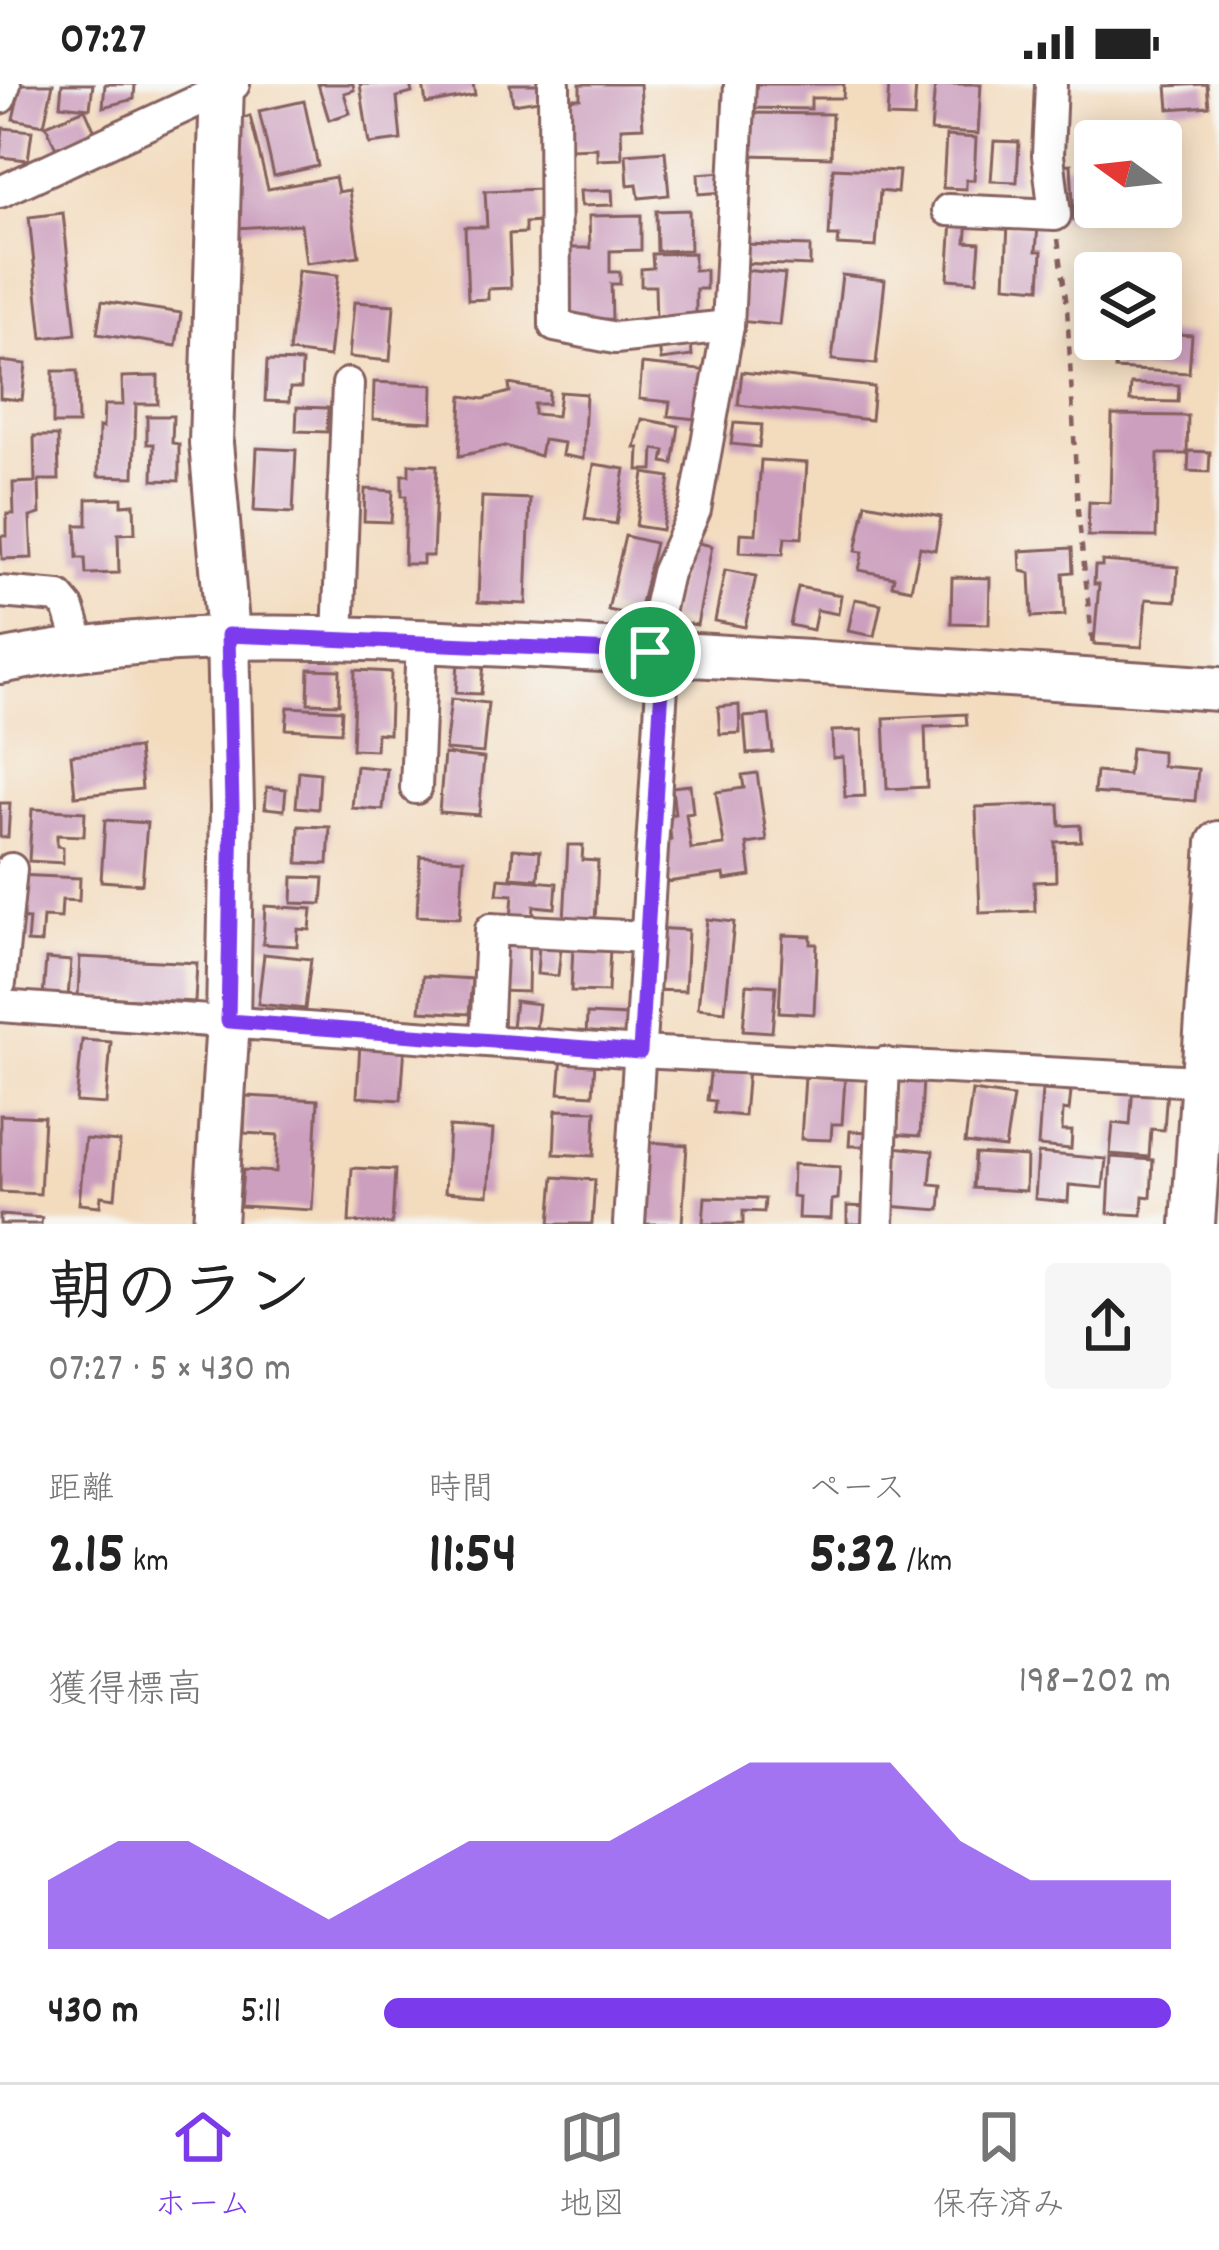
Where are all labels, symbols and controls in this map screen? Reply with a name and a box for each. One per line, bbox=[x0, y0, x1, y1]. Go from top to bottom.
text: 07:27 bbox=[60, 10, 146, 74]
north arrow bbox=[1074, 120, 1182, 228]
map controls bbox=[1074, 120, 1182, 360]
button: layers bbox=[1074, 252, 1182, 360]
pin bbox=[599, 601, 701, 703]
icon: arrive bbox=[617, 619, 683, 685]
text: 朝のラン bbox=[48, 1252, 312, 1346]
button: share bbox=[1045, 1263, 1171, 1389]
text: 07:27 · 5 × 430 m bbox=[48, 1344, 291, 1399]
text: 距離 bbox=[48, 1468, 114, 1515]
text: 時間 bbox=[428, 1468, 494, 1515]
text: ペース bbox=[809, 1468, 906, 1515]
text: 2.15 bbox=[48, 1515, 125, 1601]
text: 11:54 bbox=[428, 1515, 517, 1601]
text: 5:32 bbox=[809, 1515, 899, 1601]
text: km bbox=[125, 1540, 169, 1587]
text: /km bbox=[899, 1540, 952, 1587]
text: 198–202 m bbox=[1019, 1656, 1171, 1711]
text: 獲得標高 bbox=[48, 1666, 204, 1721]
text: 430 m bbox=[48, 1986, 138, 2041]
text: 5:11 bbox=[240, 1986, 282, 2041]
tab: ホーム bbox=[154, 2104, 252, 2231]
tab: 地図 bbox=[559, 2104, 625, 2231]
tab: 保存済み bbox=[933, 2104, 1065, 2231]

